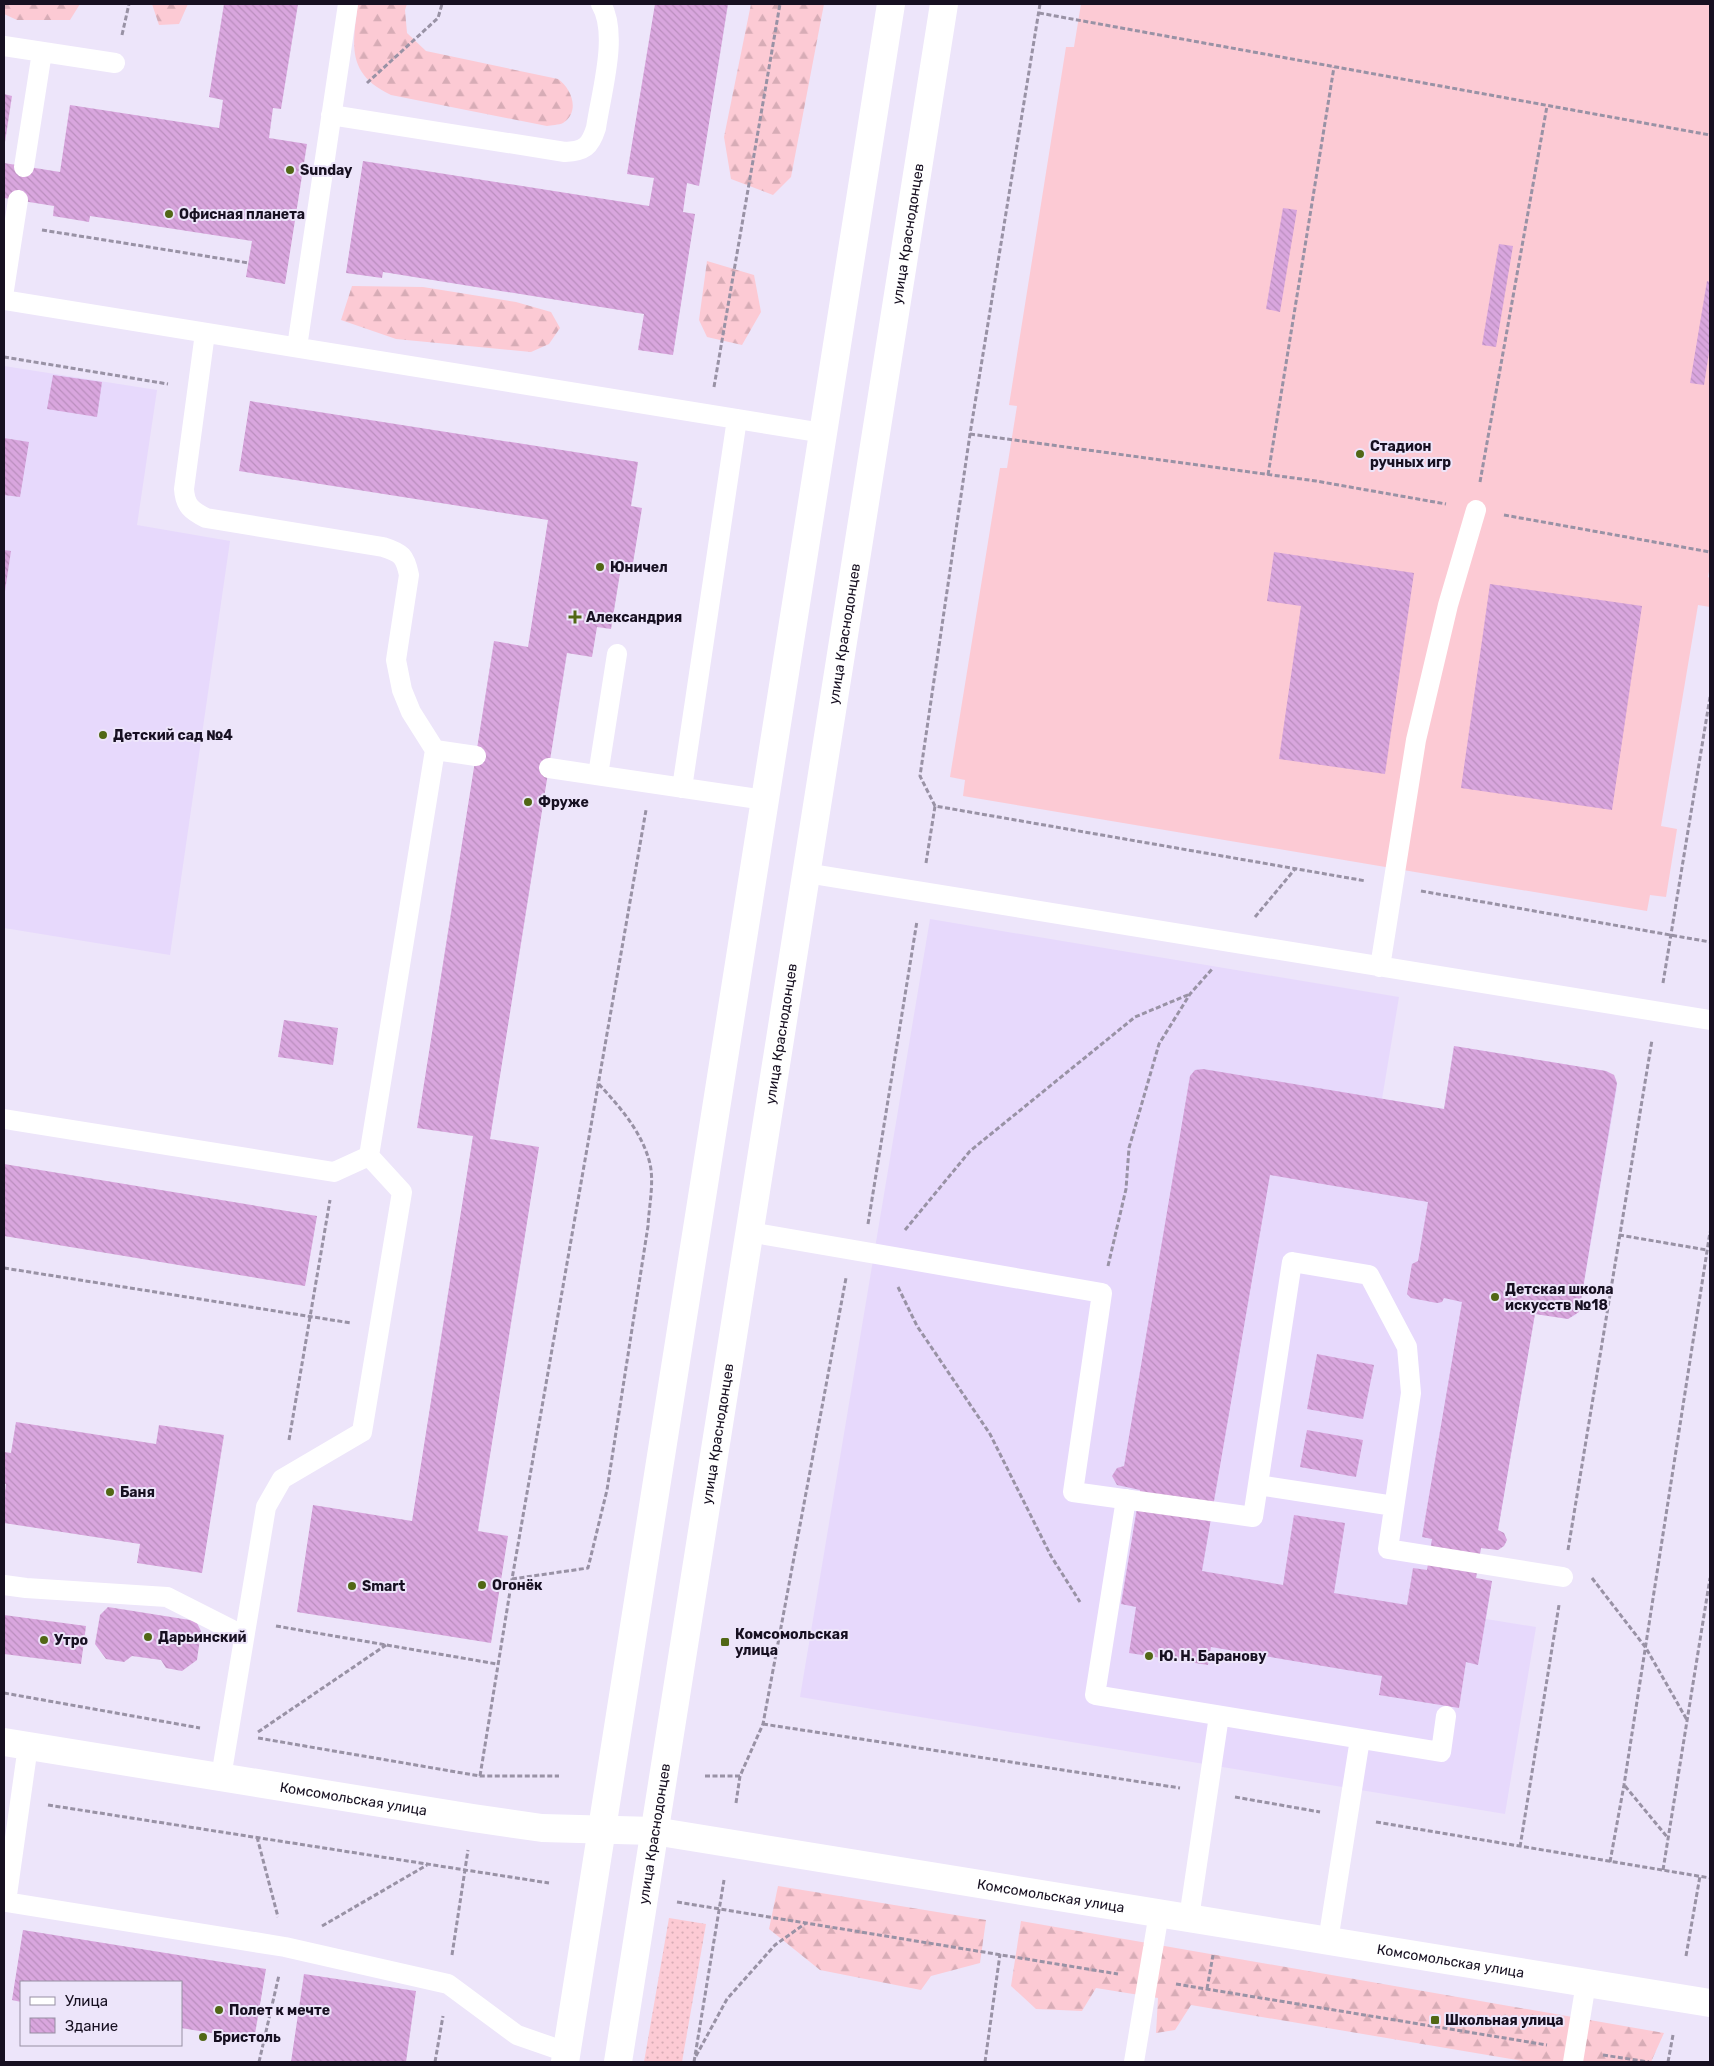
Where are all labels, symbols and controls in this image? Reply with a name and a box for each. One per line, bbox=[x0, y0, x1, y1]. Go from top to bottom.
place label: Sunday bbox=[300, 162, 353, 179]
street label: улица Краснодонцев bbox=[889, 162, 928, 306]
marker: Sunday bbox=[284, 164, 296, 176]
place label: Офисная планета bbox=[179, 206, 305, 223]
marker: Офисная планета bbox=[163, 208, 175, 220]
place label: Стадион ручных игр bbox=[1370, 438, 1451, 471]
marker: Стадион ручных игр bbox=[1354, 448, 1366, 460]
place label: Юничел bbox=[610, 559, 668, 576]
marker: Юничел bbox=[594, 561, 606, 573]
street label: улица Краснодонцев bbox=[825, 562, 864, 706]
place label: Александрия bbox=[586, 609, 682, 626]
marker: Александрия bbox=[568, 610, 582, 624]
place label: Детский сад №4 bbox=[113, 727, 233, 744]
marker: Детский сад №4 bbox=[97, 729, 109, 741]
place label: Фруже bbox=[538, 794, 589, 811]
marker: Фруже bbox=[522, 796, 534, 808]
street label: улица Краснодонцев bbox=[762, 962, 801, 1106]
place label: Детская школа искусств №18 bbox=[1505, 1281, 1614, 1314]
marker: Детская школа искусств №18 bbox=[1489, 1291, 1501, 1303]
street label: улица Краснодонцев bbox=[698, 1362, 738, 1506]
place label: Баня bbox=[120, 1484, 155, 1501]
marker: Баня bbox=[104, 1486, 116, 1498]
place label: Огонёк bbox=[492, 1577, 543, 1594]
place label: Smart bbox=[362, 1578, 406, 1595]
marker: Огонёк bbox=[476, 1579, 488, 1591]
marker: Smart bbox=[346, 1580, 358, 1592]
place label: Комсомольская улица bbox=[735, 1626, 849, 1659]
place label: Дарьинский bbox=[158, 1629, 246, 1646]
marker: Дарьинский bbox=[142, 1631, 154, 1643]
place label: Утро bbox=[54, 1632, 88, 1649]
marker: Утро bbox=[38, 1634, 50, 1646]
marker: Комсомольская улица bbox=[719, 1636, 731, 1648]
place label: Ю. Н. Баранову bbox=[1159, 1648, 1267, 1665]
marker: Ю. Н. Баранову bbox=[1143, 1650, 1155, 1662]
street label: улица Краснодонцев bbox=[635, 1762, 674, 1906]
street label: Комсомольская улица bbox=[279, 1779, 428, 1819]
street label: Комсомольская улица bbox=[976, 1876, 1126, 1916]
street label: Комсомольская улица bbox=[1376, 1941, 1525, 1982]
legend bbox=[20, 1981, 182, 2046]
text: Улица bbox=[65, 1992, 108, 2010]
place label: Полет к мечте bbox=[229, 2002, 330, 2019]
marker: Полет к мечте bbox=[213, 2004, 225, 2016]
place label: Школьная улица bbox=[1445, 2012, 1564, 2029]
marker: Школьная улица bbox=[1429, 2014, 1441, 2026]
text: Здание bbox=[65, 2017, 118, 2035]
place label: Бристоль bbox=[213, 2029, 281, 2046]
marker: Бристоль bbox=[197, 2031, 209, 2043]

